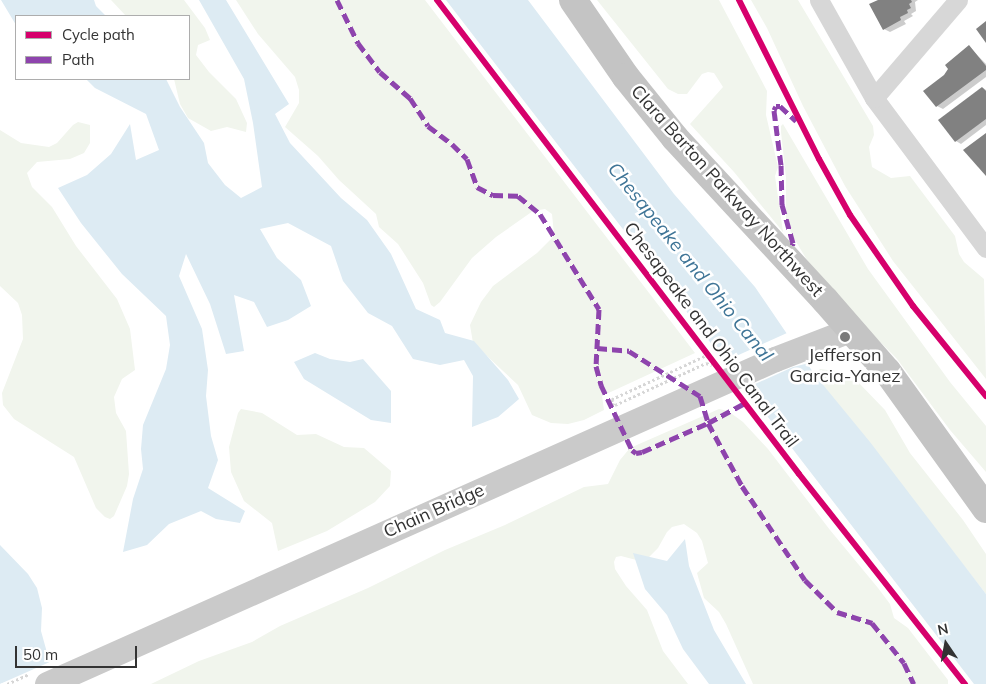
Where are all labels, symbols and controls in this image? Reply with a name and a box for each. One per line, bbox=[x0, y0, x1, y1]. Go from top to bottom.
legend bbox=[15, 15, 190, 80]
text: Cycle path bbox=[62, 25, 135, 44]
text: Path bbox=[62, 50, 94, 69]
street label: Clara Barton Parkway Northwest bbox=[626, 81, 828, 301]
water label: Chesapeake and Ohio Canal bbox=[603, 158, 777, 366]
street label: Chesapeake and Ohio Canal Trail bbox=[619, 218, 803, 452]
marker: Jefferson Garcia-Yanez bbox=[839, 331, 851, 343]
place label: Jefferson Garcia-Yanez bbox=[789, 345, 901, 388]
street label: Chain Bridge bbox=[380, 479, 488, 543]
north arrow bbox=[921, 619, 971, 669]
text: N bbox=[936, 619, 950, 639]
scale bar bbox=[18, 636, 140, 668]
text: 50 m bbox=[23, 645, 58, 664]

